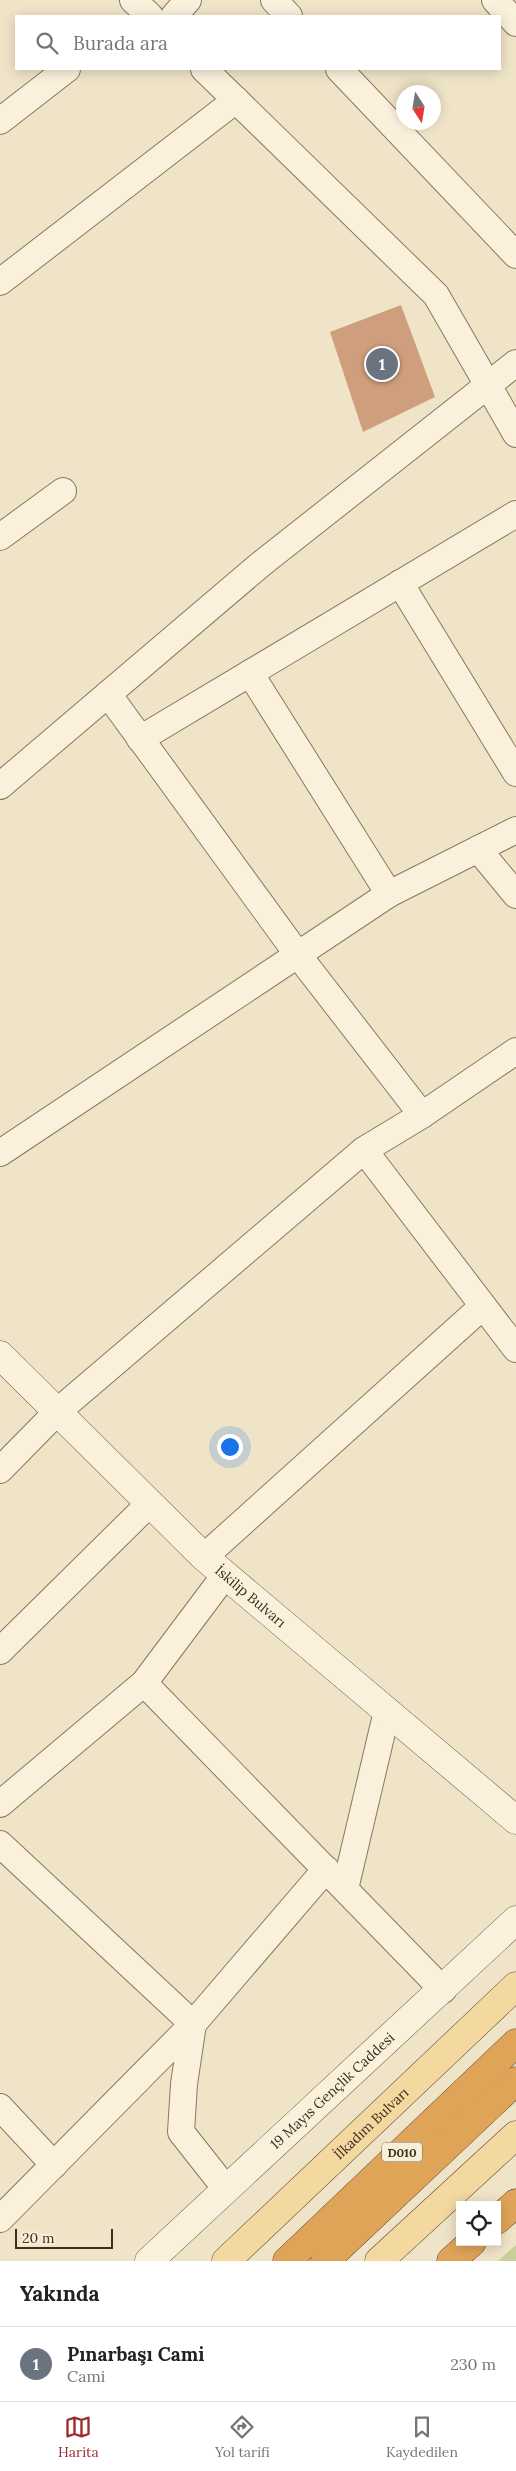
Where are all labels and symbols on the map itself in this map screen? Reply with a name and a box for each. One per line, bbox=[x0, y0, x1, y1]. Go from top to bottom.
north arrow bbox=[396, 85, 441, 130]
pin: 1 bbox=[366, 345, 398, 383]
your location bbox=[217, 1434, 243, 1460]
street label: İskilip Bulvarı bbox=[211, 1561, 290, 1631]
street label: 19 Mayıs Gençlik Caddesi bbox=[266, 2029, 398, 2153]
street label: İlkadım Bulvarı bbox=[330, 2084, 412, 2163]
road number: D010 bbox=[382, 2142, 422, 2162]
scale bar bbox=[15, 2226, 112, 2249]

